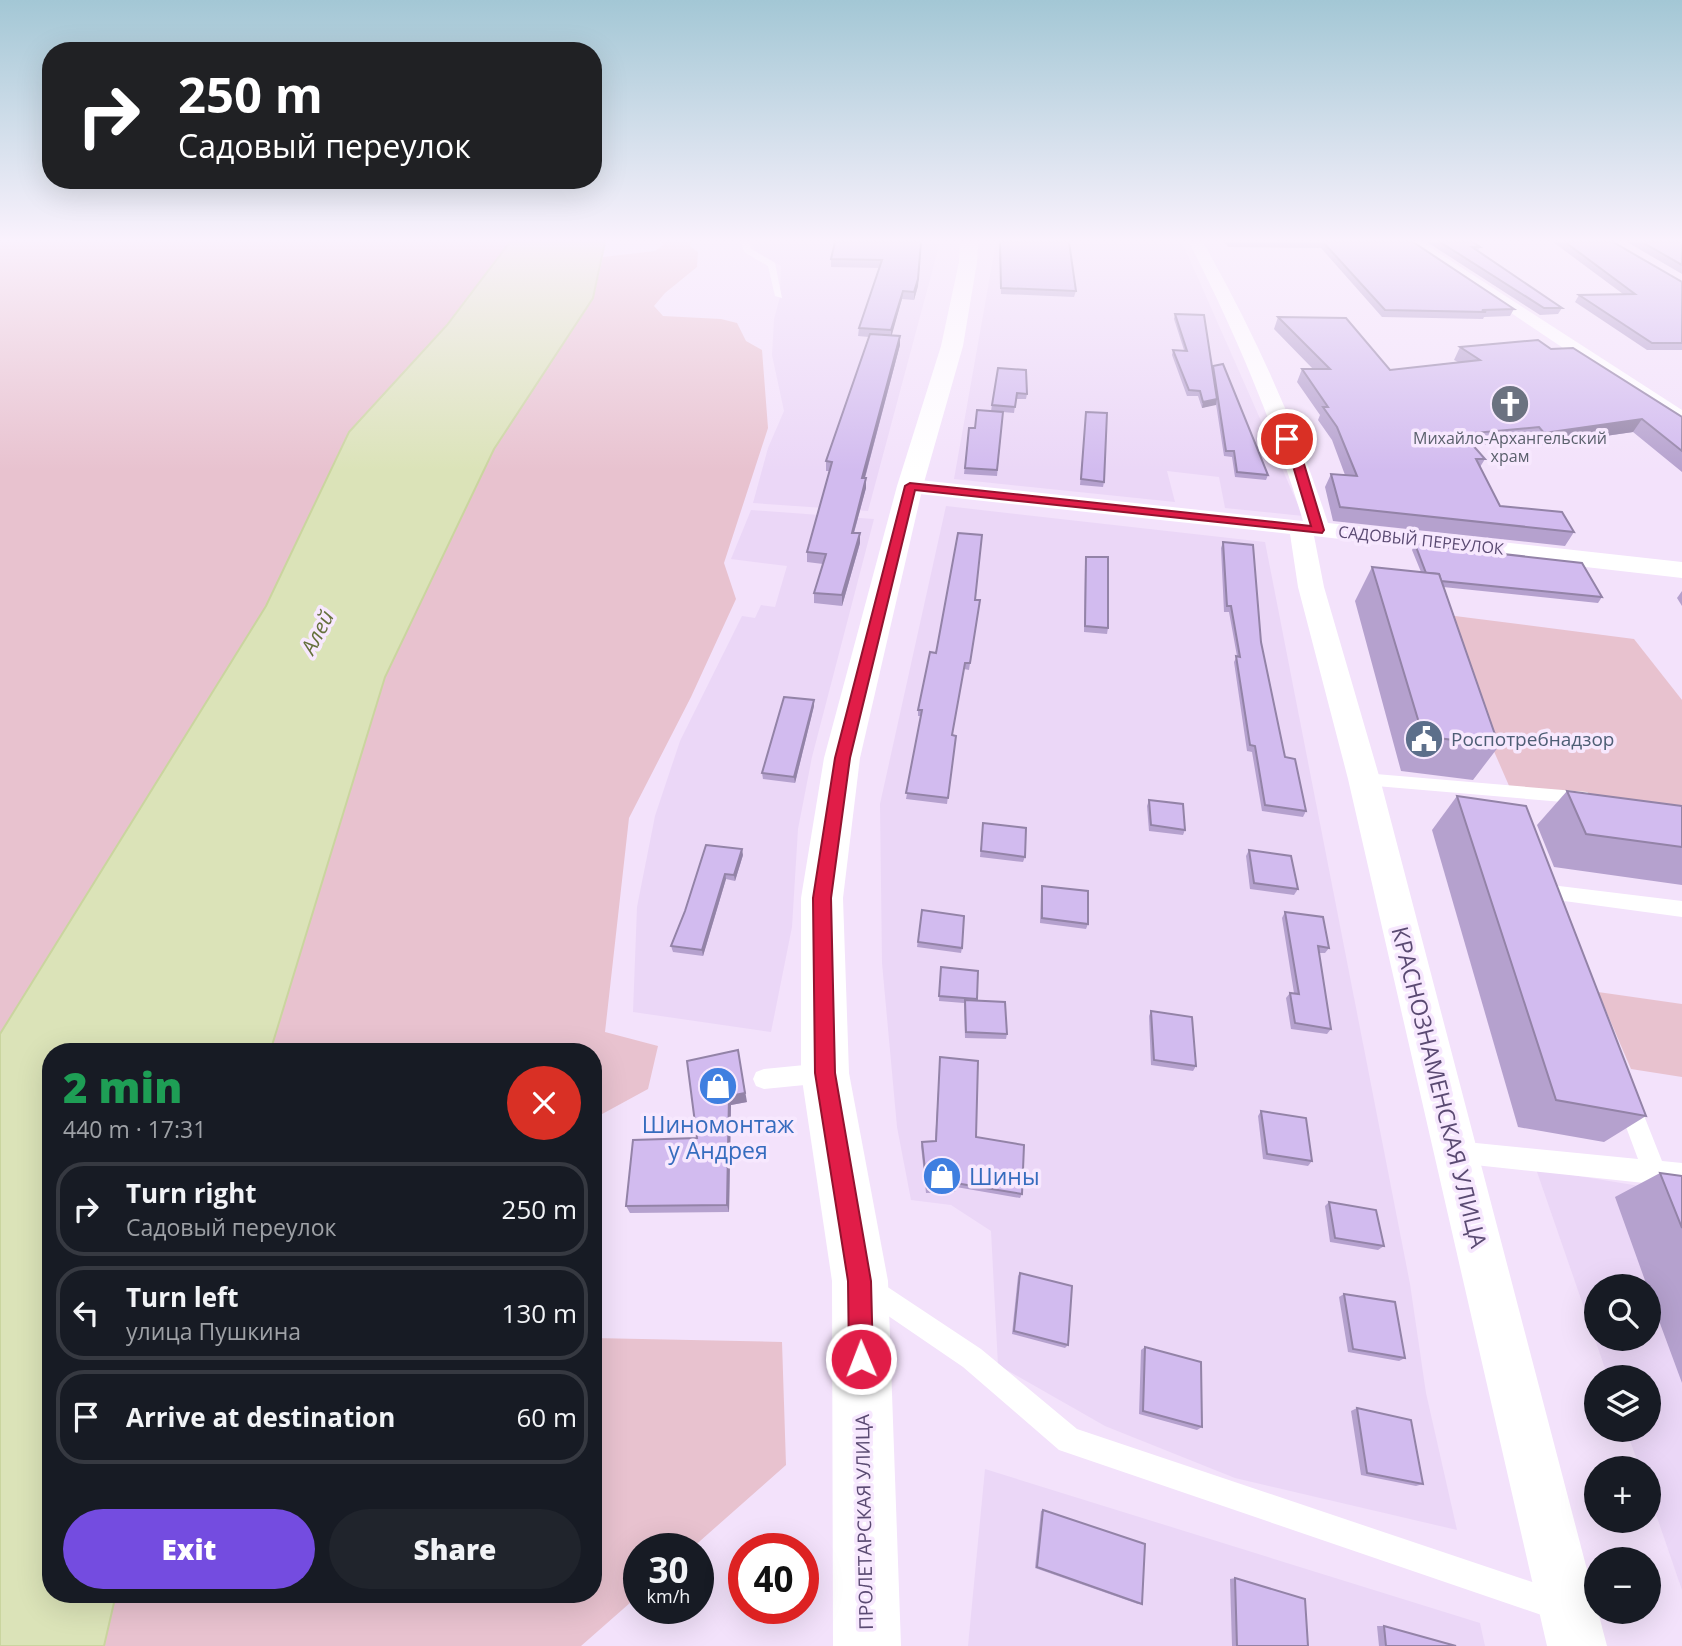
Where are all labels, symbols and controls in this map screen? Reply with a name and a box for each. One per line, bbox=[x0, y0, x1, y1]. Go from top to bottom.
text: 250 m bbox=[178, 61, 323, 127]
icon: right bbox=[63, 70, 154, 161]
text: Садовый переулок bbox=[178, 124, 471, 167]
church icon: Михайло-Архангельский храм bbox=[1489, 383, 1531, 425]
pin bbox=[1257, 409, 1317, 469]
icon: arrive bbox=[1268, 420, 1306, 458]
place label: Михайло-Архангельский храм bbox=[1413, 427, 1607, 467]
street label: САДОВЫЙ ПЕРЕУЛОК bbox=[1337, 520, 1505, 560]
water label: Алей bbox=[293, 605, 340, 660]
public building icon: Роспотребнадзор bbox=[1403, 718, 1445, 760]
place label: Роспотребнадзор bbox=[1451, 726, 1614, 752]
street label: КРАСНОЗНАМЕНСКАЯ УЛИЦА bbox=[1385, 923, 1496, 1251]
text: 2 min bbox=[63, 1058, 182, 1115]
shop icon: Шиномонтаж у Андрея bbox=[697, 1065, 739, 1107]
button: close bbox=[507, 1066, 581, 1140]
place label: Шиномонтаж у Андрея bbox=[642, 1108, 794, 1166]
text: 440 m · 17:31 bbox=[63, 1113, 206, 1145]
shop icon: Шины bbox=[921, 1155, 963, 1197]
place label: Шины bbox=[969, 1160, 1040, 1192]
text: Turn right bbox=[126, 1175, 257, 1211]
icon: right bbox=[67, 1190, 105, 1228]
text: 250 m bbox=[502, 1191, 577, 1227]
text: Садовый переулок bbox=[126, 1211, 336, 1243]
map controls bbox=[1584, 1274, 1661, 1624]
button: search bbox=[1584, 1274, 1661, 1351]
text: Turn left bbox=[126, 1279, 238, 1315]
icon: left bbox=[67, 1294, 105, 1332]
text: 130 m bbox=[502, 1295, 577, 1331]
text: улица Пушкина bbox=[126, 1315, 301, 1347]
position arrow bbox=[824, 1322, 898, 1396]
button: layers bbox=[1584, 1365, 1661, 1442]
icon: arrive bbox=[67, 1398, 105, 1436]
text: Arrive at destination bbox=[126, 1399, 395, 1435]
text: 60 m bbox=[516, 1399, 577, 1435]
street label: ПРОЛЕТАРСКАЯ УЛИЦА bbox=[849, 1414, 879, 1630]
button: + bbox=[1584, 1456, 1661, 1533]
button: Exit bbox=[63, 1509, 315, 1589]
button: Share bbox=[329, 1509, 581, 1589]
speed limit sign: 40 bbox=[728, 1533, 819, 1624]
text: 30 bbox=[648, 1546, 689, 1593]
button: − bbox=[1584, 1547, 1661, 1624]
text: km/h bbox=[647, 1584, 690, 1608]

